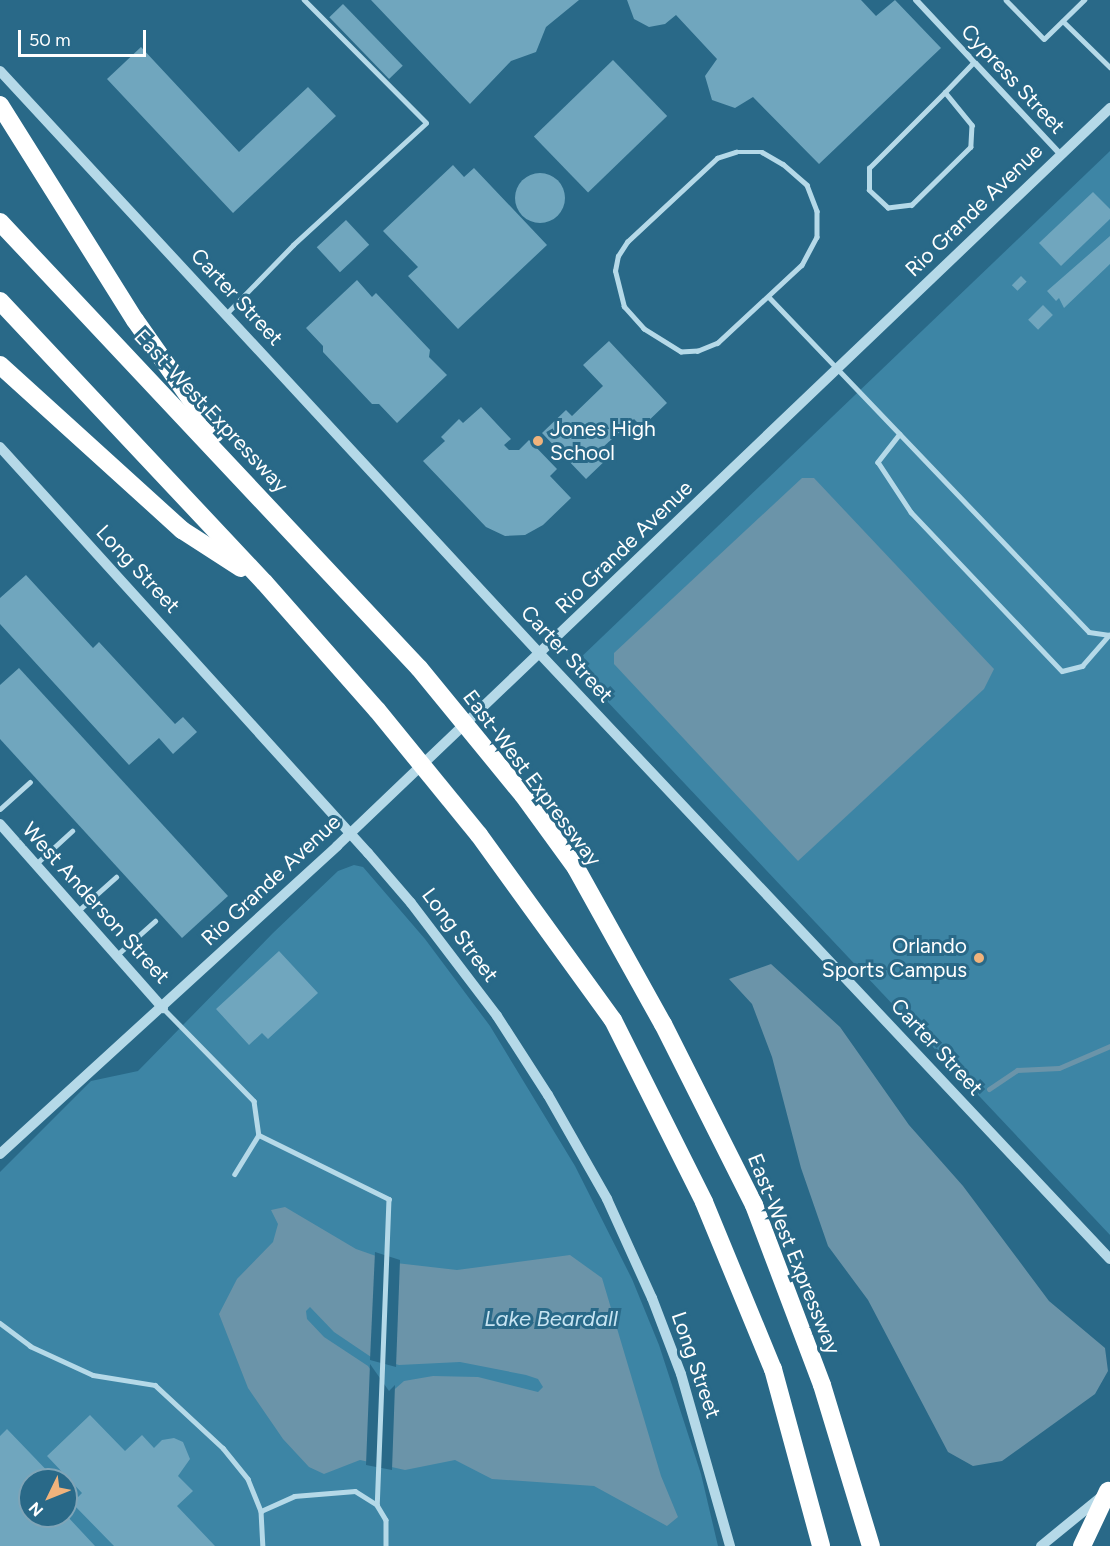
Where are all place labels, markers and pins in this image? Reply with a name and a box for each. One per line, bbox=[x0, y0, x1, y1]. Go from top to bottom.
place label: Jones High School bbox=[550, 416, 656, 466]
marker: Jones High School bbox=[531, 434, 545, 448]
place label: Orlando Sports Campus bbox=[822, 933, 967, 983]
marker: Orlando Sports Campus bbox=[972, 951, 986, 965]

